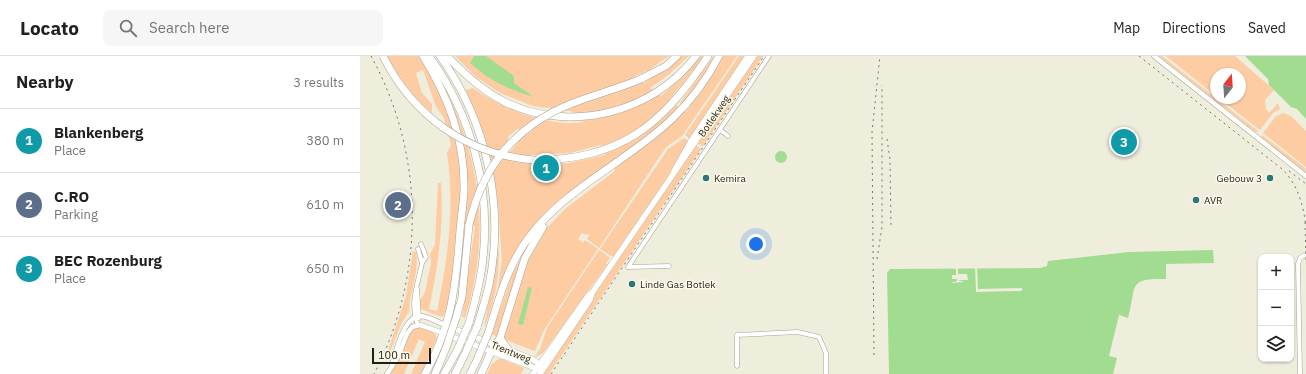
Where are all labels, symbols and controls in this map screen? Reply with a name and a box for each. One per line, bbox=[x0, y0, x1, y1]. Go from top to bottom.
search box bbox=[103, 10, 383, 46]
text: Locato bbox=[20, 16, 79, 40]
icon: search bbox=[117, 17, 139, 39]
text: Search here bbox=[149, 18, 229, 37]
text: Map bbox=[1113, 19, 1140, 37]
text: Directions bbox=[1162, 19, 1226, 37]
text: Saved bbox=[1248, 19, 1286, 37]
north arrow bbox=[1210, 68, 1246, 104]
text: Nearby bbox=[16, 71, 74, 93]
text: 3 results bbox=[293, 74, 344, 91]
street label: Botlekweg bbox=[695, 92, 733, 139]
text: Blankenberg bbox=[54, 123, 143, 142]
pin: 3 bbox=[1111, 127, 1137, 157]
text: 1 bbox=[25, 132, 33, 149]
text: 380 m bbox=[306, 132, 344, 149]
text: Place bbox=[54, 142, 86, 159]
pin: 1 bbox=[533, 153, 559, 183]
place label: Kemira bbox=[714, 172, 746, 185]
place label: Gebouw 3 bbox=[1216, 172, 1262, 185]
marker: Kemira bbox=[701, 173, 711, 183]
marker: Gebouw 3 bbox=[1265, 173, 1275, 183]
text: C.RO bbox=[54, 187, 89, 206]
pin: 2 bbox=[385, 190, 411, 220]
place label: AVR bbox=[1204, 194, 1223, 207]
marker: AVR bbox=[1191, 195, 1201, 205]
text: 2 bbox=[25, 196, 33, 213]
text: 610 m bbox=[306, 196, 344, 213]
text: Parking bbox=[54, 206, 98, 223]
your location bbox=[746, 234, 766, 254]
text: BEC Rozenburg bbox=[54, 251, 162, 270]
map controls bbox=[1258, 254, 1294, 362]
button: + bbox=[1258, 254, 1294, 290]
text: 3 bbox=[25, 260, 33, 277]
text: 650 m bbox=[306, 260, 344, 277]
text: Place bbox=[54, 270, 86, 287]
place label: Linde Gas Botlek bbox=[640, 278, 716, 291]
marker: Linde Gas Botlek bbox=[627, 279, 637, 289]
button: − bbox=[1258, 290, 1294, 326]
button: layers bbox=[1258, 326, 1294, 362]
street label: Trentweg bbox=[489, 338, 534, 366]
scale bar bbox=[372, 346, 431, 365]
text: 100 m bbox=[378, 348, 410, 362]

